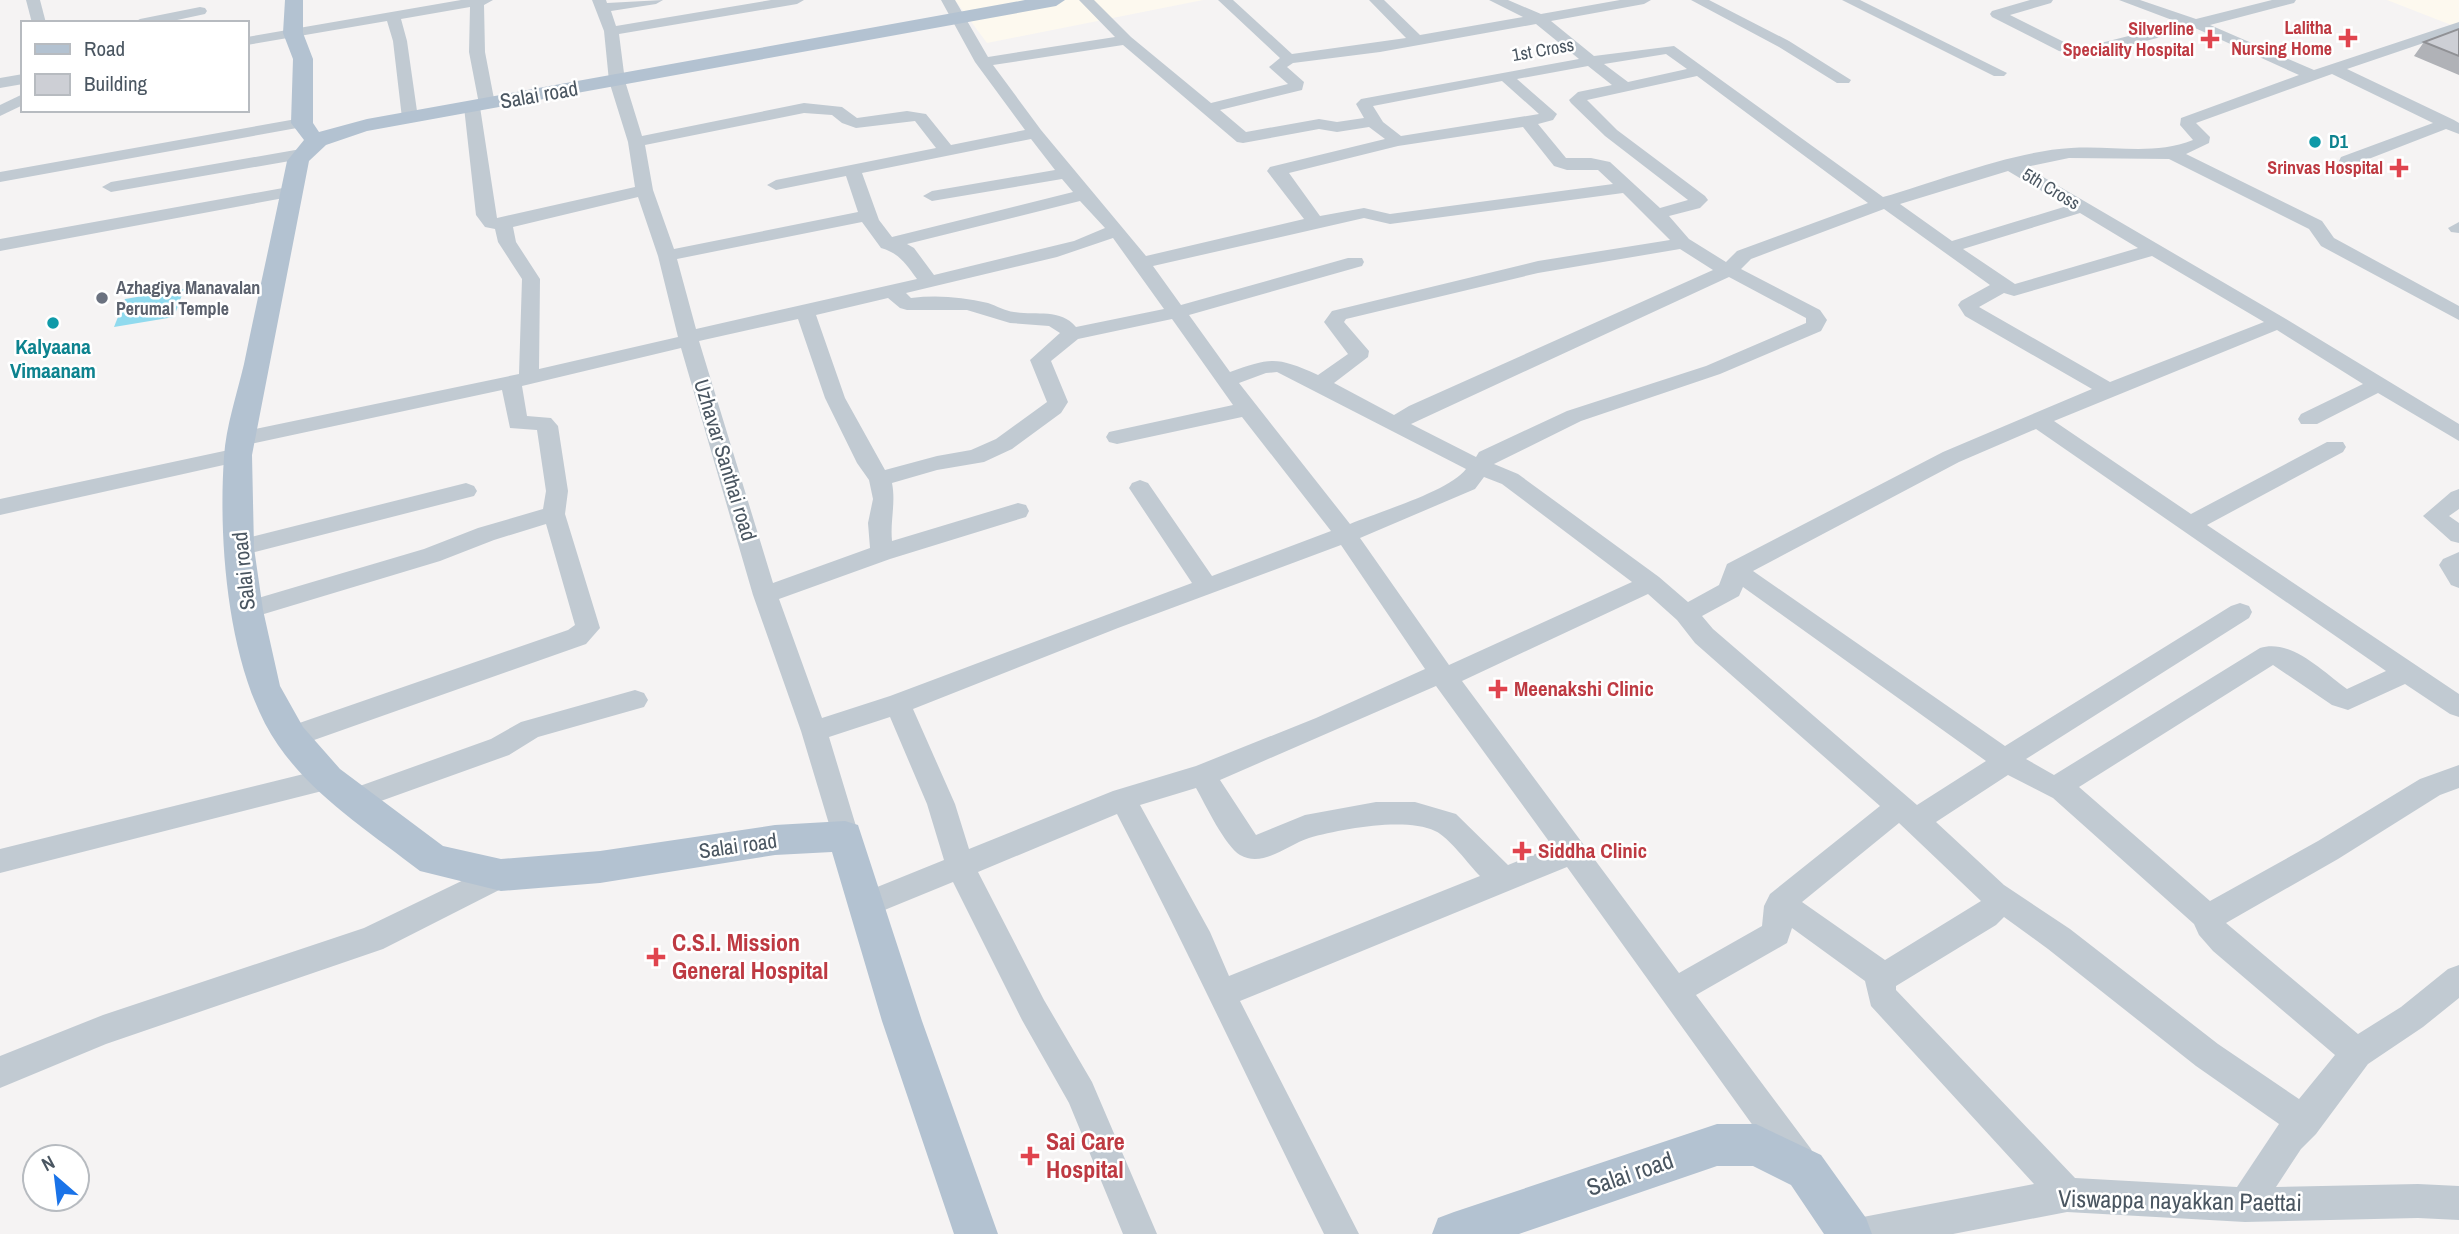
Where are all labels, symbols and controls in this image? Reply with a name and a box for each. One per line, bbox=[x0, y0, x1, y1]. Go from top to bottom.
place label: Lalitha Nursing Home bbox=[2231, 15, 2333, 61]
place label: Silverline Speciality Hospital bbox=[2063, 16, 2194, 62]
legend bbox=[21, 21, 248, 112]
marker: Lalitha Nursing Home bbox=[2338, 28, 2358, 48]
marker: Silverline Speciality Hospital bbox=[2200, 29, 2220, 49]
street label: 1st Cross bbox=[1510, 32, 1576, 67]
text: Road bbox=[84, 34, 125, 63]
text: Building bbox=[84, 69, 148, 98]
street label: Salai road bbox=[498, 73, 580, 116]
place label: D1 bbox=[2329, 129, 2349, 154]
marker: D1 bbox=[2307, 134, 2323, 150]
place label: Srinvas Hospital bbox=[2267, 155, 2383, 180]
marker: Srinvas Hospital bbox=[2389, 158, 2409, 178]
street label: 5th Cross bbox=[2018, 162, 2085, 216]
place label: Azhagiya Manavalan Perumal Temple bbox=[116, 275, 260, 321]
marker: Azhagiya Manavalan Perumal Temple bbox=[94, 290, 110, 306]
marker: Kalyaana Vimaanam bbox=[45, 315, 61, 331]
place label: Kalyaana Vimaanam bbox=[10, 332, 96, 385]
street label: Uzhavar Santhai road bbox=[687, 376, 764, 544]
street label: Salai road bbox=[225, 531, 262, 612]
place label: Meenakshi Clinic bbox=[1514, 674, 1654, 703]
marker: Meenakshi Clinic bbox=[1488, 679, 1508, 699]
street label: Salai road bbox=[697, 826, 779, 865]
place label: Siddha Clinic bbox=[1538, 836, 1647, 865]
marker: Siddha Clinic bbox=[1512, 841, 1532, 861]
place label: C.S.I. Mission General Hospital bbox=[672, 926, 828, 986]
marker: C.S.I. Mission General Hospital bbox=[646, 947, 666, 967]
place label: Sai Care Hospital bbox=[1046, 1125, 1125, 1185]
north arrow bbox=[21, 1143, 91, 1213]
street label: Salai road bbox=[1582, 1143, 1677, 1203]
marker: Sai Care Hospital bbox=[1020, 1146, 1040, 1166]
text: N bbox=[37, 1149, 59, 1177]
street label: Viswappa nayakkan Paettai bbox=[2058, 1182, 2302, 1218]

